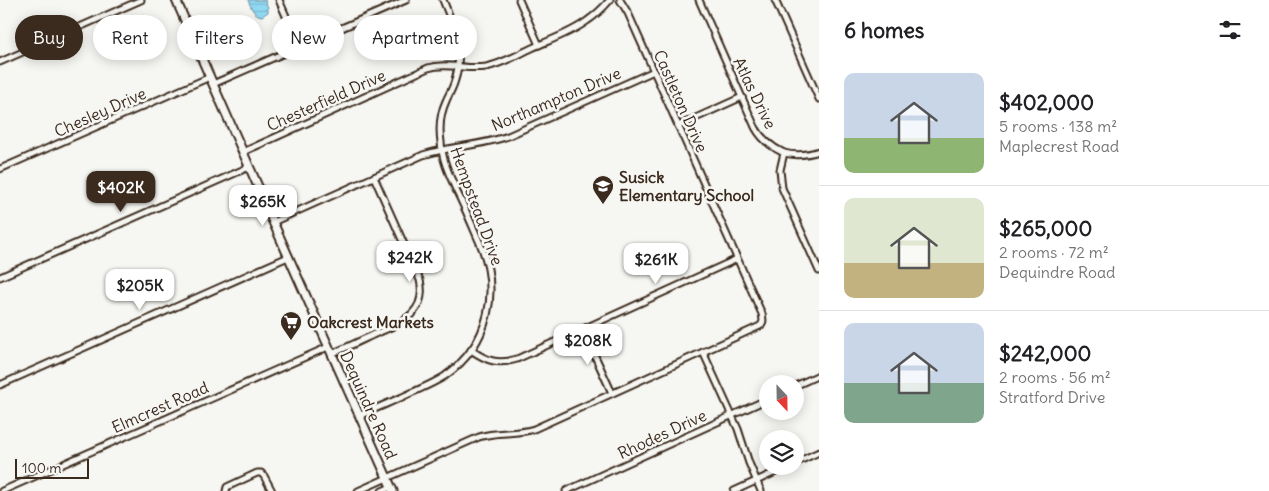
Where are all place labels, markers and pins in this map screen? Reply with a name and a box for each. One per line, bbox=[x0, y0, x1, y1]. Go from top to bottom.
place label: Susick Elementary School bbox=[619, 167, 754, 206]
pin: $402K bbox=[86, 170, 156, 213]
school or university icon: Susick Elementary School bbox=[591, 174, 615, 205]
pin: $265K bbox=[228, 184, 298, 227]
pin: $242K bbox=[375, 240, 445, 283]
pin: $261K bbox=[621, 242, 691, 285]
pin: $205K bbox=[105, 268, 175, 311]
supermarket icon: Oakcrest Markets bbox=[279, 310, 303, 341]
place label: Oakcrest Markets bbox=[307, 312, 434, 332]
pin: $208K bbox=[553, 324, 623, 366]

